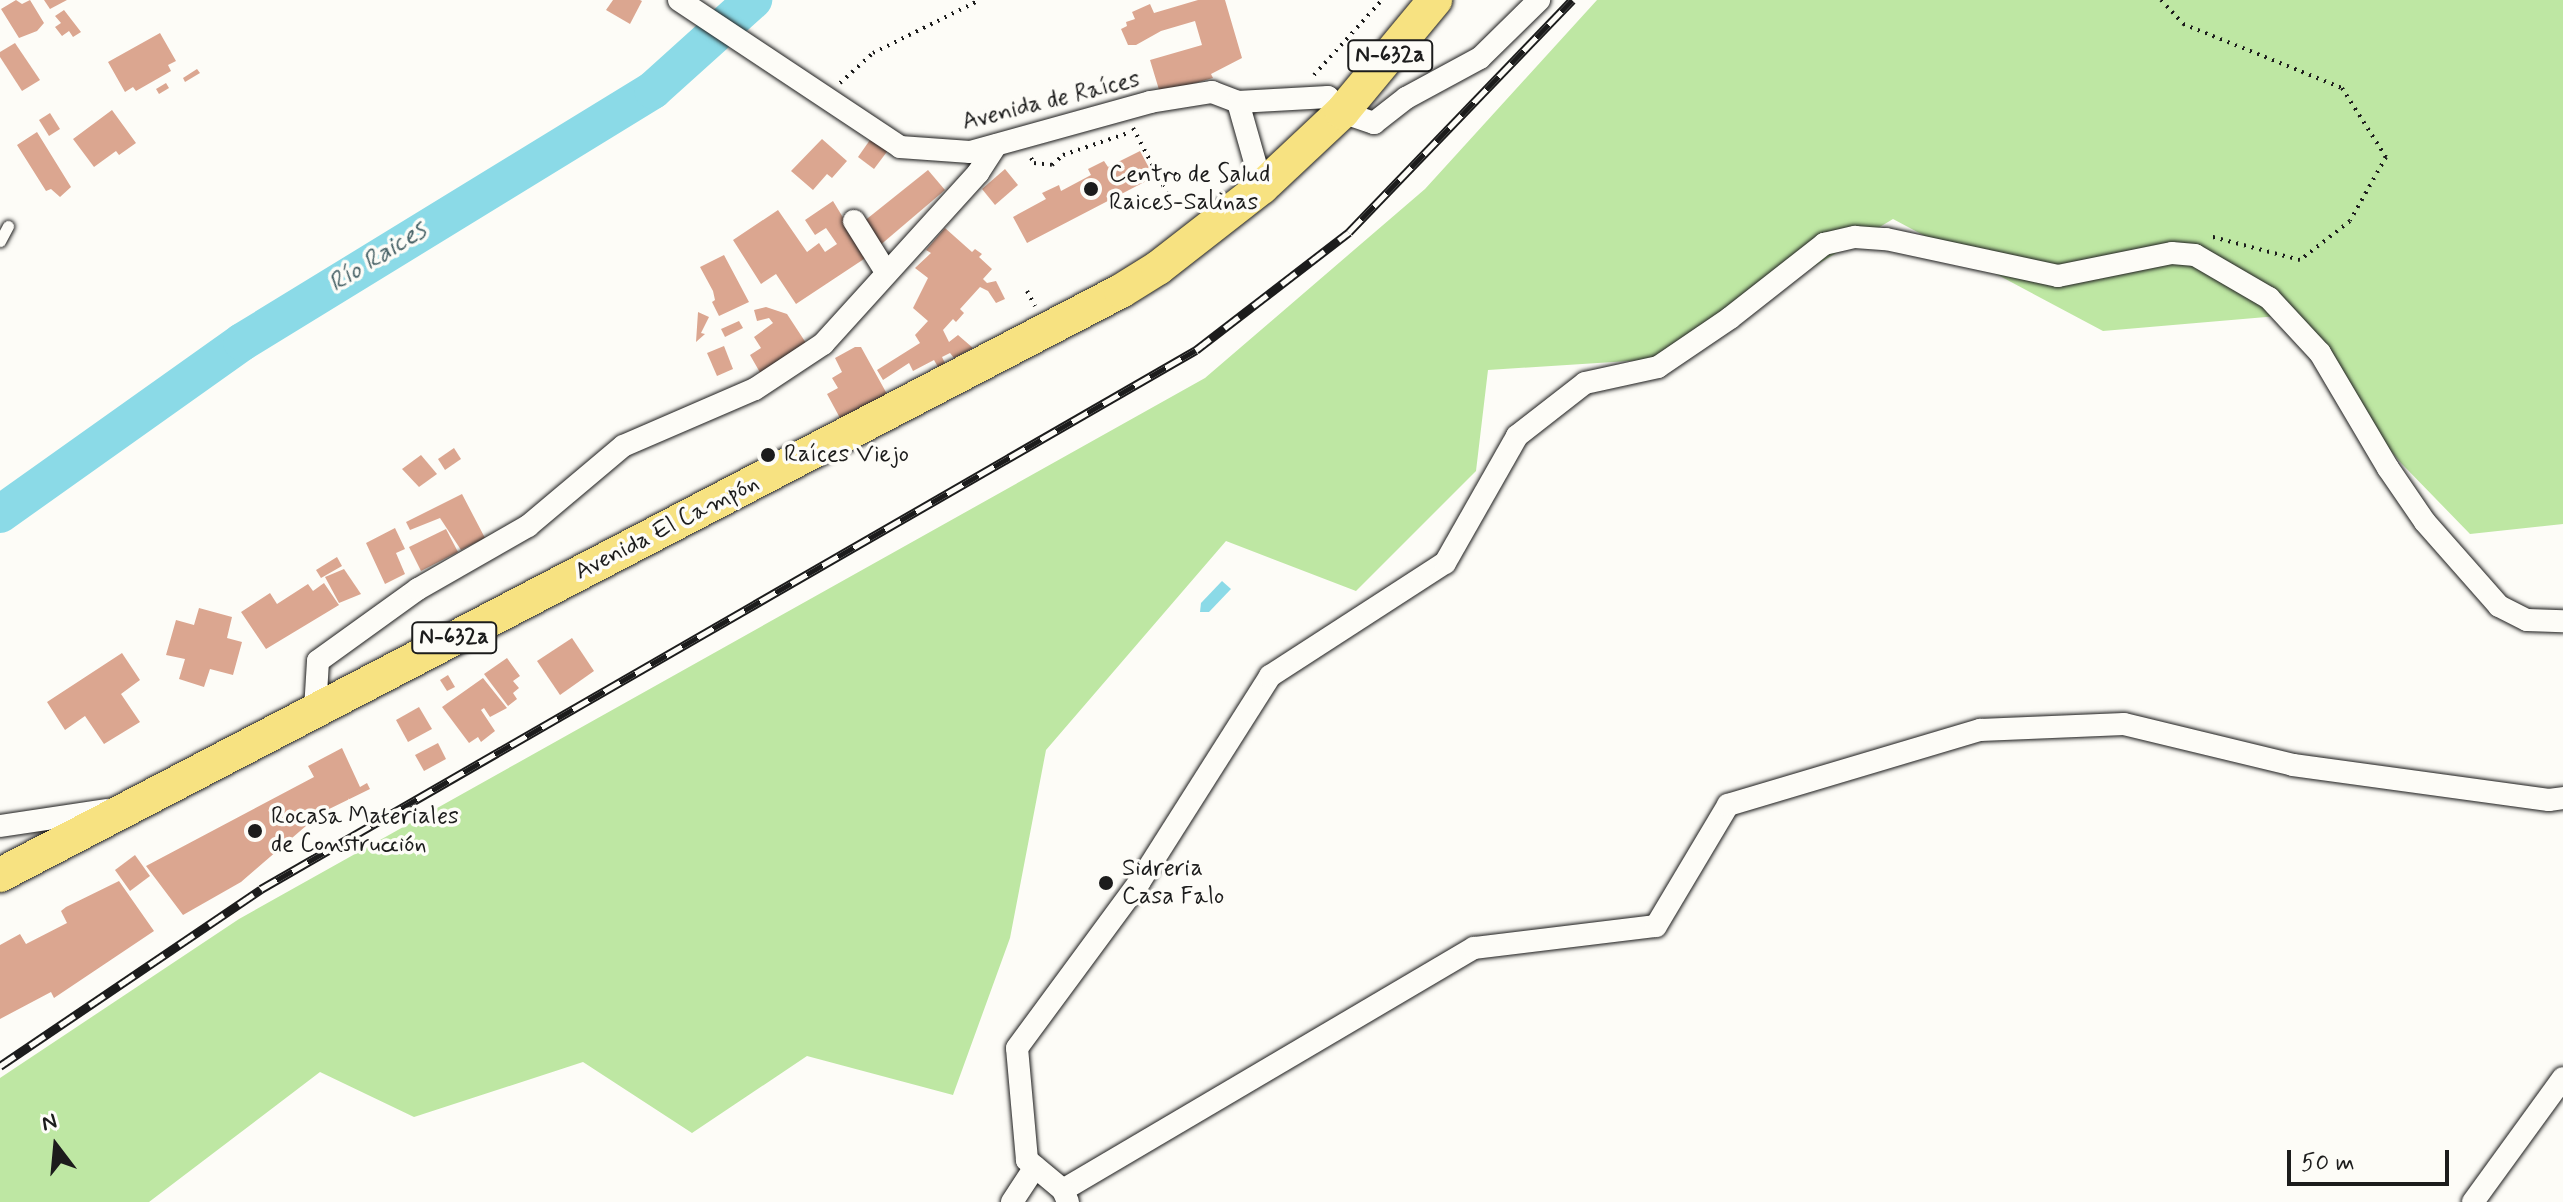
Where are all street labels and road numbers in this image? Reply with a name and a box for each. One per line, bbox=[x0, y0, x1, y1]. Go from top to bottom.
road number: N-632a bbox=[1346, 38, 1434, 74]
street label: Avenida de Raíces bbox=[959, 65, 1143, 137]
street label: Avenida El Campón bbox=[572, 470, 762, 586]
road number: N-632a bbox=[410, 620, 498, 656]

